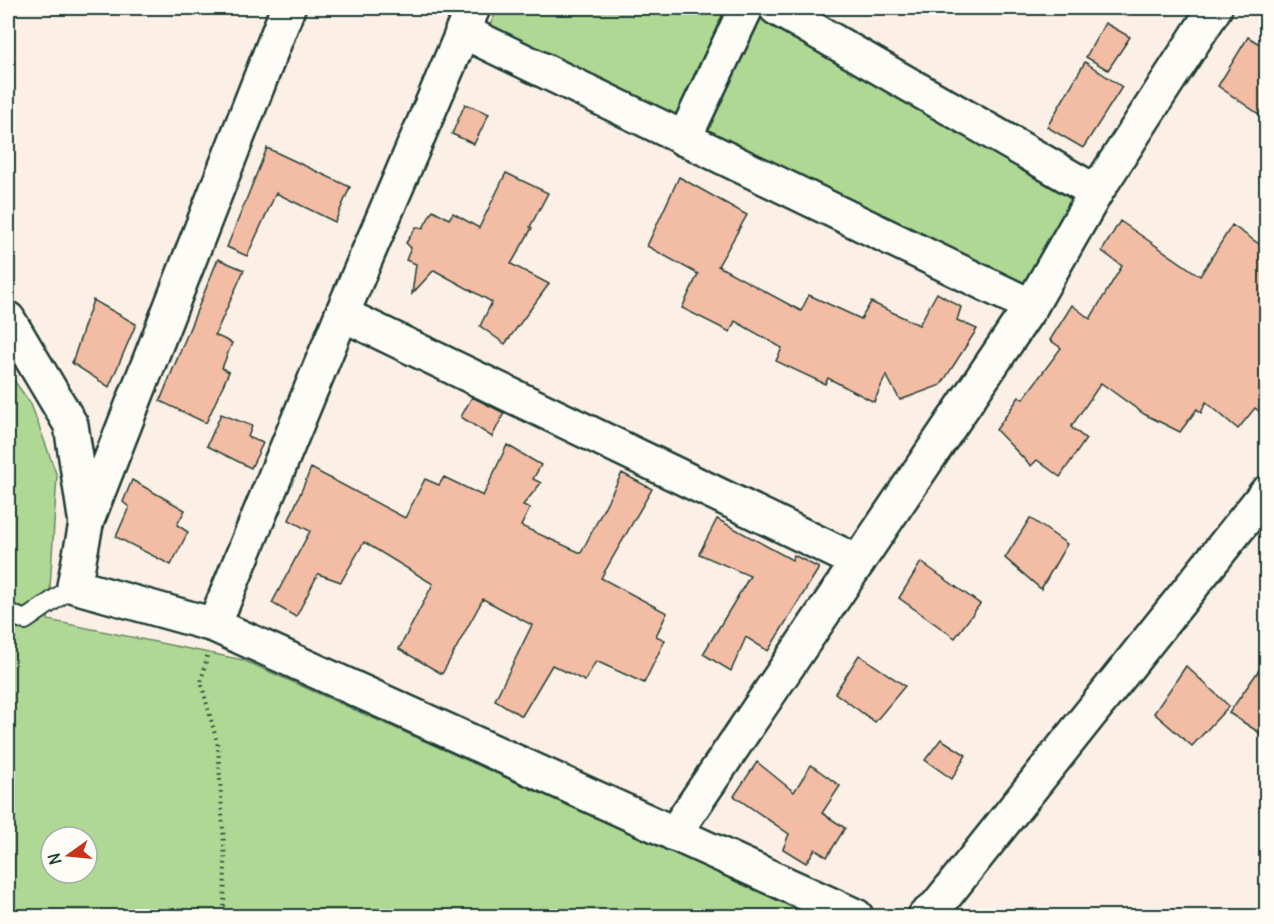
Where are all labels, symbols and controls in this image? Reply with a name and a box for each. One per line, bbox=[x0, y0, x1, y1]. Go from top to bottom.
north arrow bbox=[39, 825, 99, 885]
text: N bbox=[43, 851, 66, 867]

